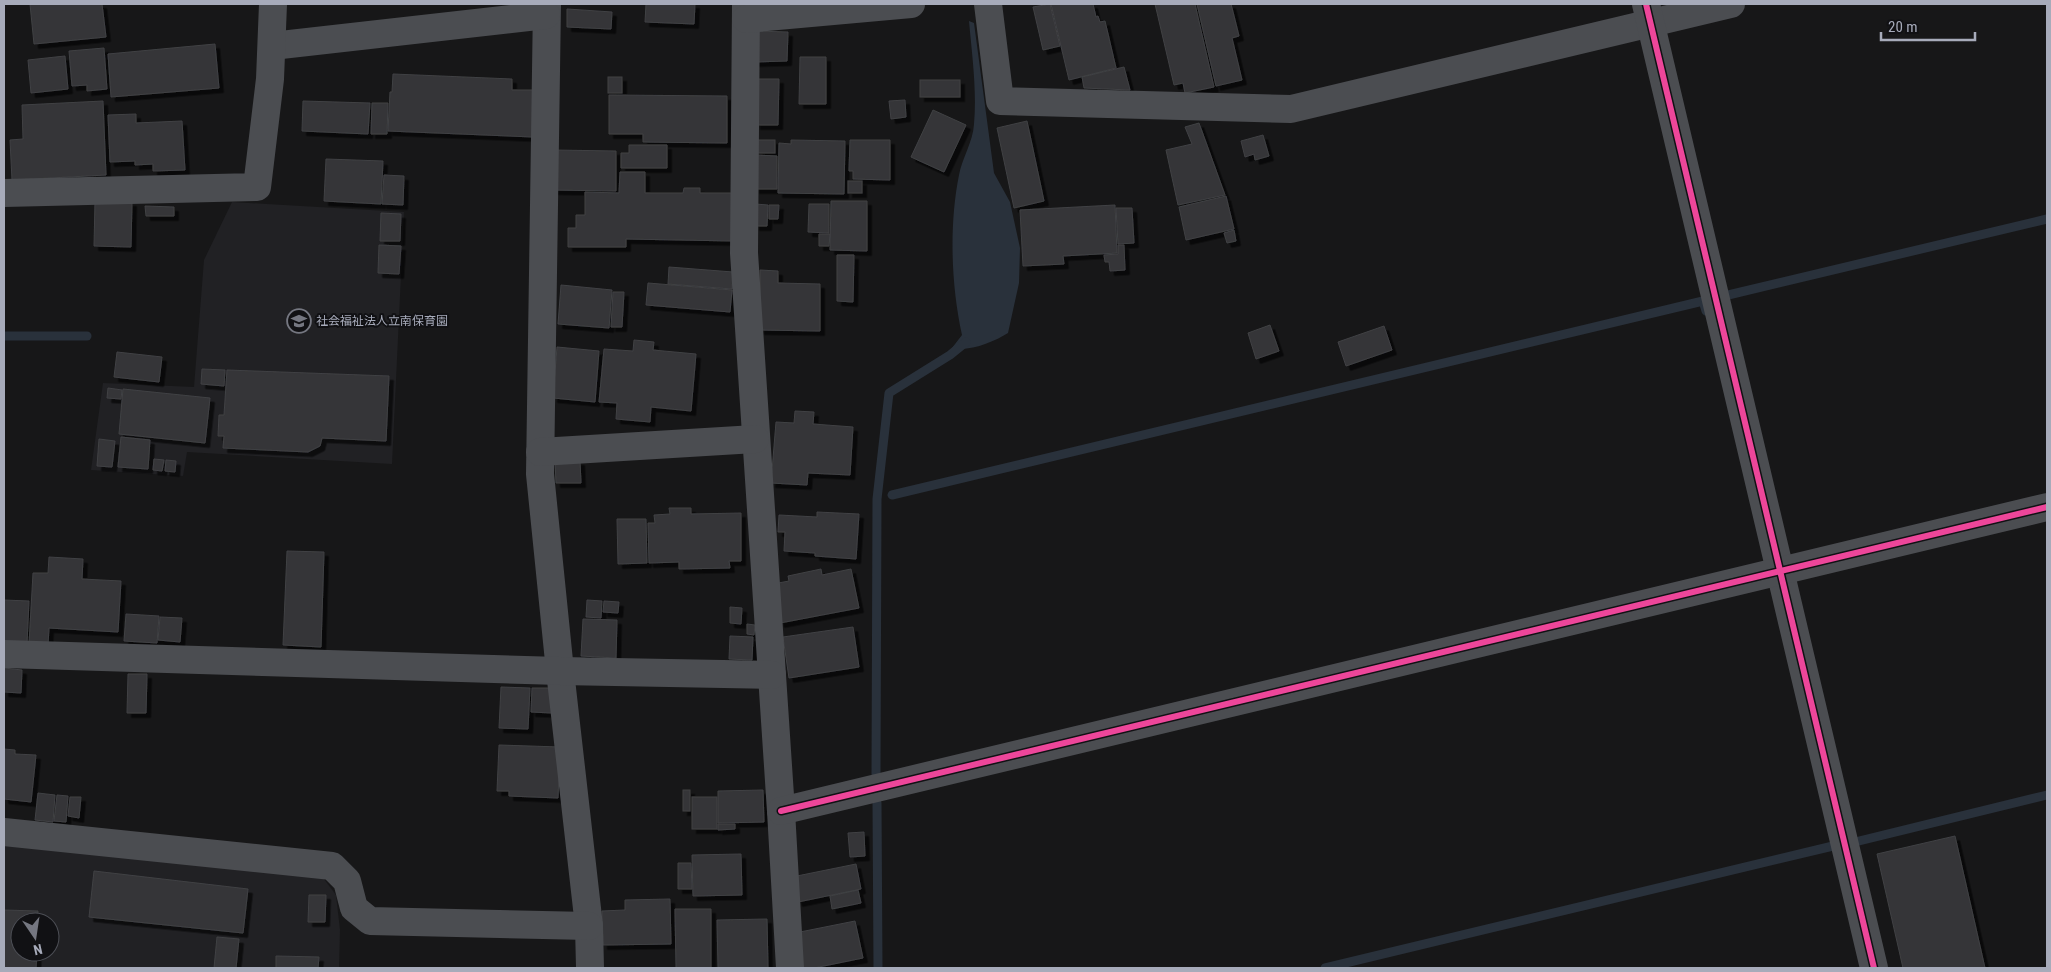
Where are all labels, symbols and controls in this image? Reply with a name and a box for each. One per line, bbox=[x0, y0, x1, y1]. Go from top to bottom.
scale bar bbox=[1881, 10, 1975, 42]
text: 20 m bbox=[1888, 18, 1918, 36]
school or university icon: 社会福祉法人立南保育園 bbox=[286, 308, 312, 334]
place label: 社会福祉法人立南保育園 bbox=[316, 314, 448, 328]
north arrow bbox=[10, 912, 60, 962]
text: N bbox=[32, 941, 44, 958]

